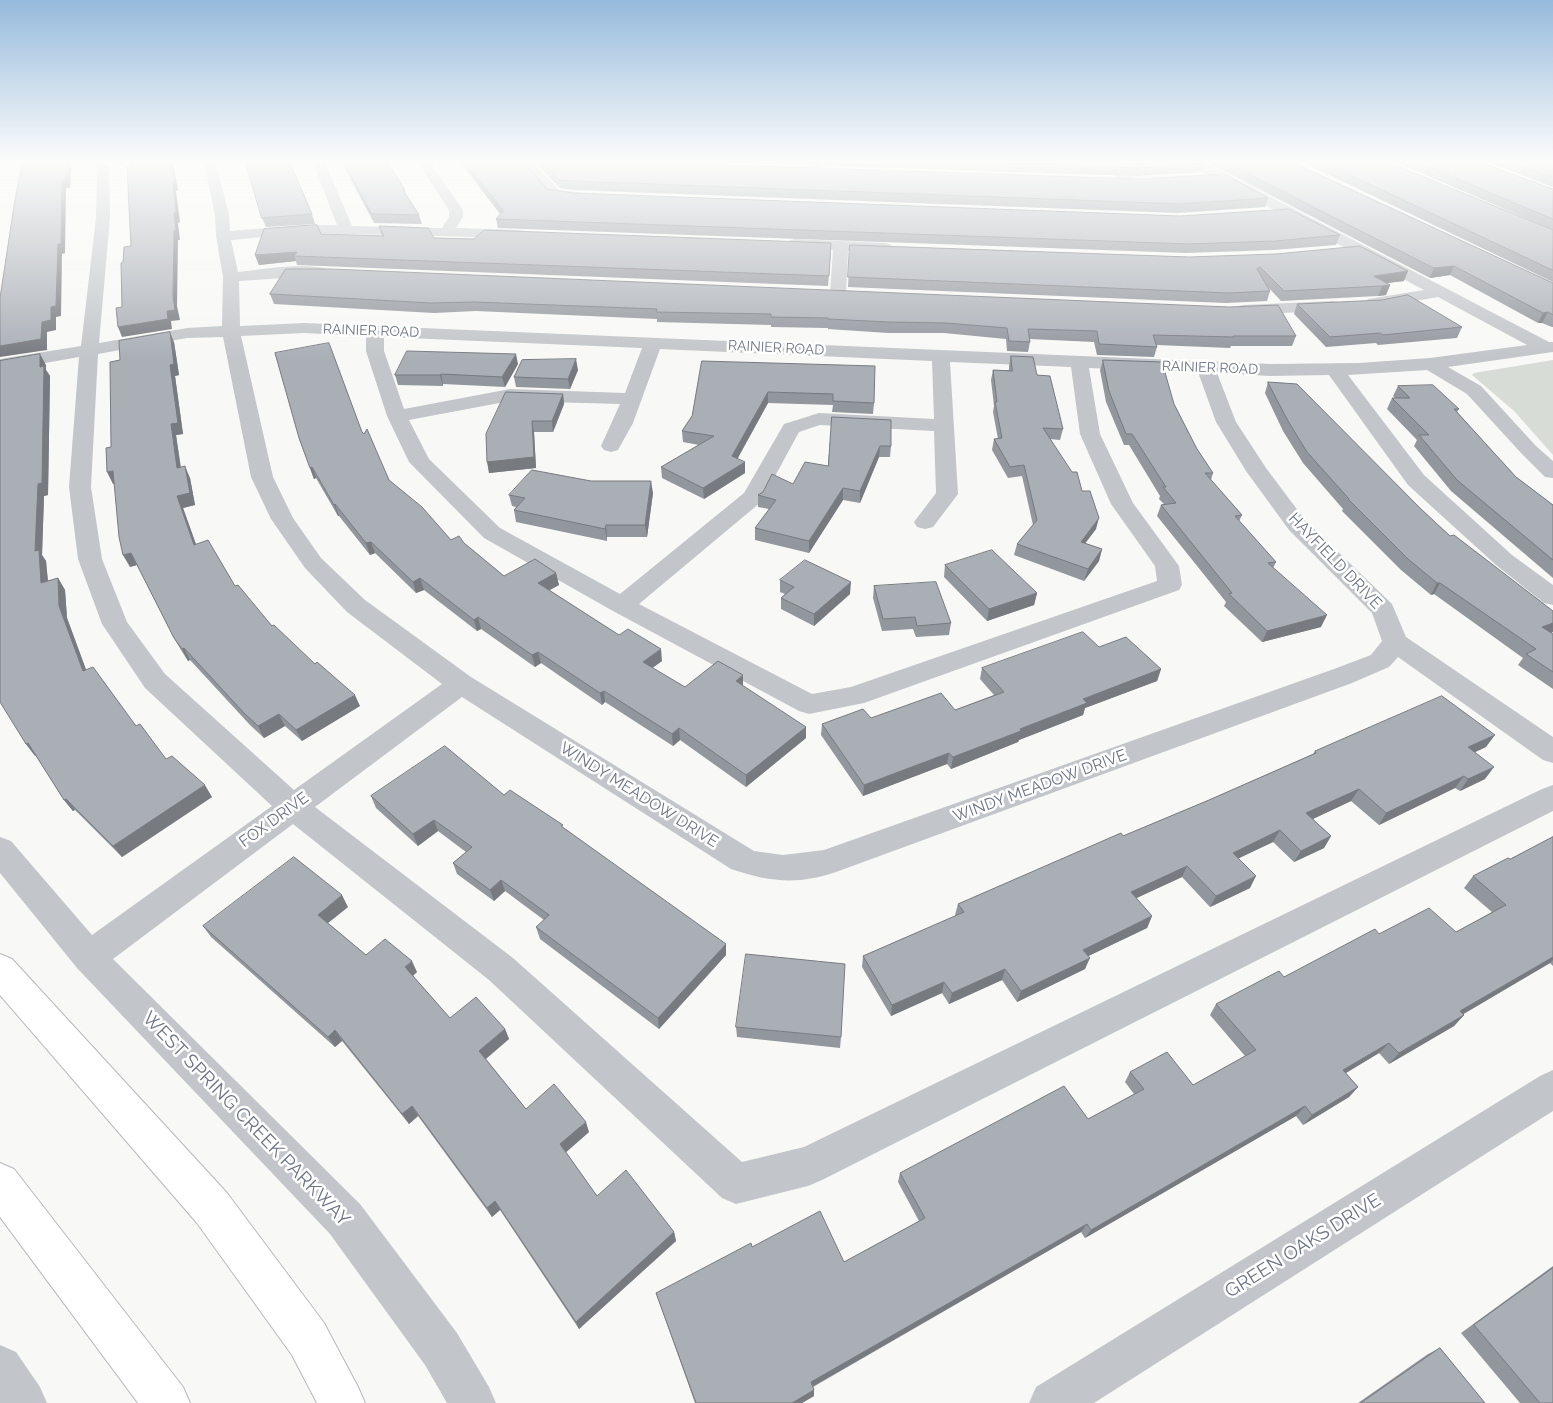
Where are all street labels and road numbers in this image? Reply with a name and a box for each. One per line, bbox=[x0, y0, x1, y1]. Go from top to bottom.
street label: RAINIER ROAD bbox=[323, 321, 419, 341]
street label: RAINIER ROAD bbox=[727, 337, 825, 359]
street label: RAINIER ROAD bbox=[1162, 358, 1258, 378]
street label: HAYFIELD DRIVE bbox=[1284, 509, 1386, 613]
street label: WINDY MEADOW DRIVE bbox=[556, 738, 722, 852]
street label: WINDY MEADOW DRIVE bbox=[951, 746, 1129, 826]
street label: FOX DRIVE bbox=[235, 788, 313, 852]
street label: WEST SPRING CREEK PARKWAY bbox=[137, 1007, 355, 1231]
street label: GREEN OAKS DRIVE bbox=[1221, 1189, 1385, 1303]

